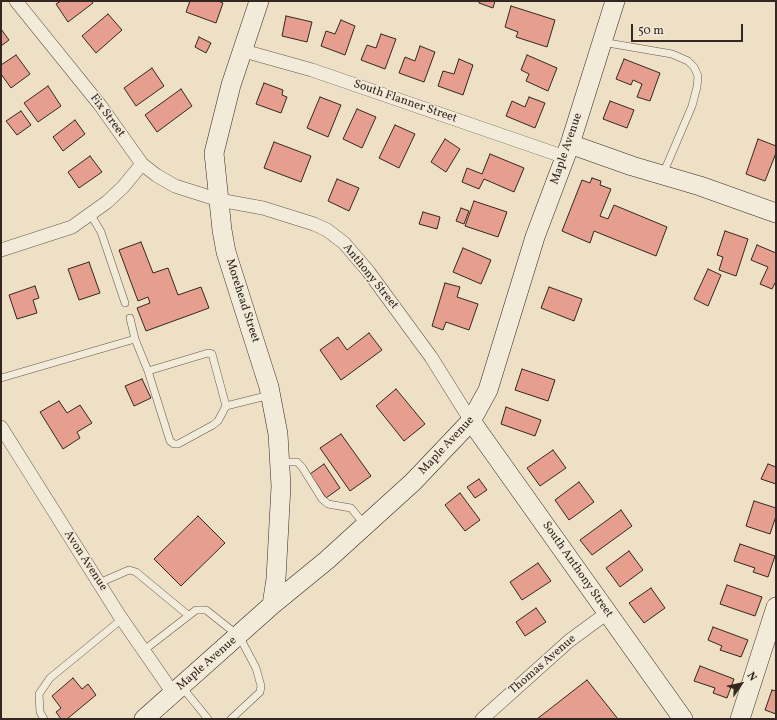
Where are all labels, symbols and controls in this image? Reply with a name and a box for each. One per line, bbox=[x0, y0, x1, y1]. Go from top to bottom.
scale bar bbox=[633, 16, 745, 42]
text: 50 m bbox=[638, 23, 664, 39]
street label: South Flanner Street bbox=[351, 77, 459, 127]
street label: Fix Street bbox=[86, 92, 128, 140]
street label: Maple Avenue bbox=[548, 111, 586, 187]
street label: Anthony Street bbox=[339, 241, 401, 313]
street label: Morehead Street bbox=[222, 257, 262, 345]
street label: Maple Avenue bbox=[416, 414, 478, 478]
street label: South Anthony Street bbox=[538, 519, 616, 621]
street label: Avon Avenue bbox=[60, 528, 110, 594]
street label: Thomas Avenue bbox=[507, 632, 579, 698]
street label: Maple Avenue bbox=[174, 634, 240, 694]
north arrow bbox=[721, 664, 761, 704]
text: N bbox=[743, 670, 760, 685]

